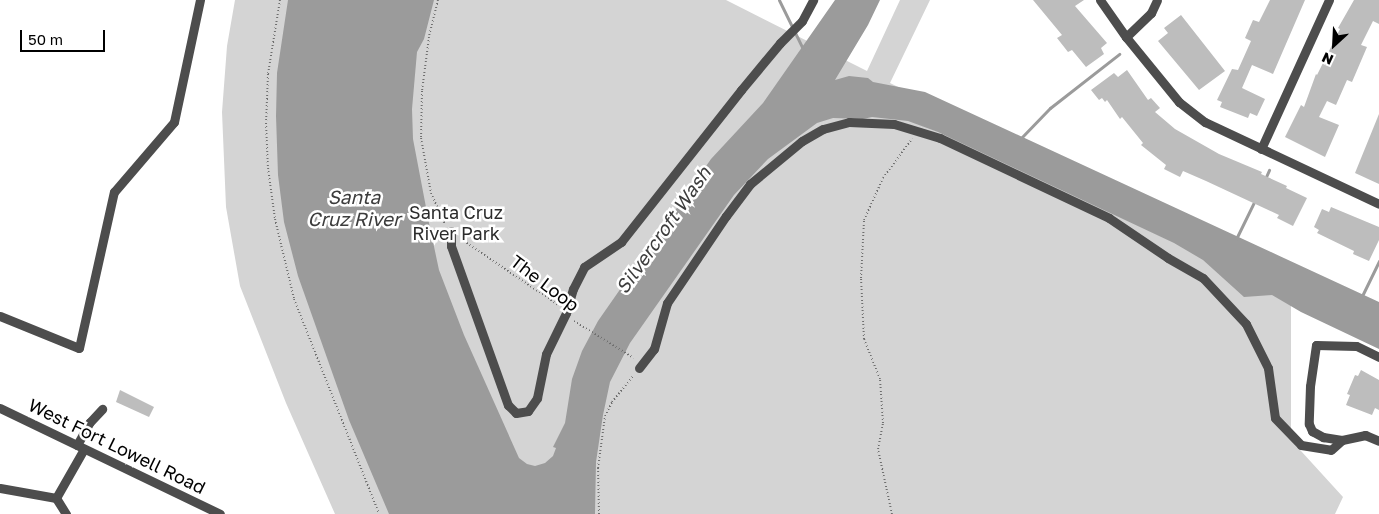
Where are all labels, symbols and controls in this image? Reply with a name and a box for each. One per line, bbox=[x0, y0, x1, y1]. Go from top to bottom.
scale bar bbox=[22, 20, 108, 52]
north arrow bbox=[1309, 20, 1359, 70]
text: 50 m bbox=[28, 30, 63, 48]
text: N bbox=[1319, 49, 1336, 69]
water label: Silvercroft Wash bbox=[611, 162, 715, 298]
water label: Santa Cruz River bbox=[308, 186, 400, 230]
park label: Santa Cruz River Park bbox=[409, 202, 503, 244]
street label: The Loop bbox=[507, 250, 583, 316]
street label: West Fort Lowell Road bbox=[25, 394, 209, 498]

